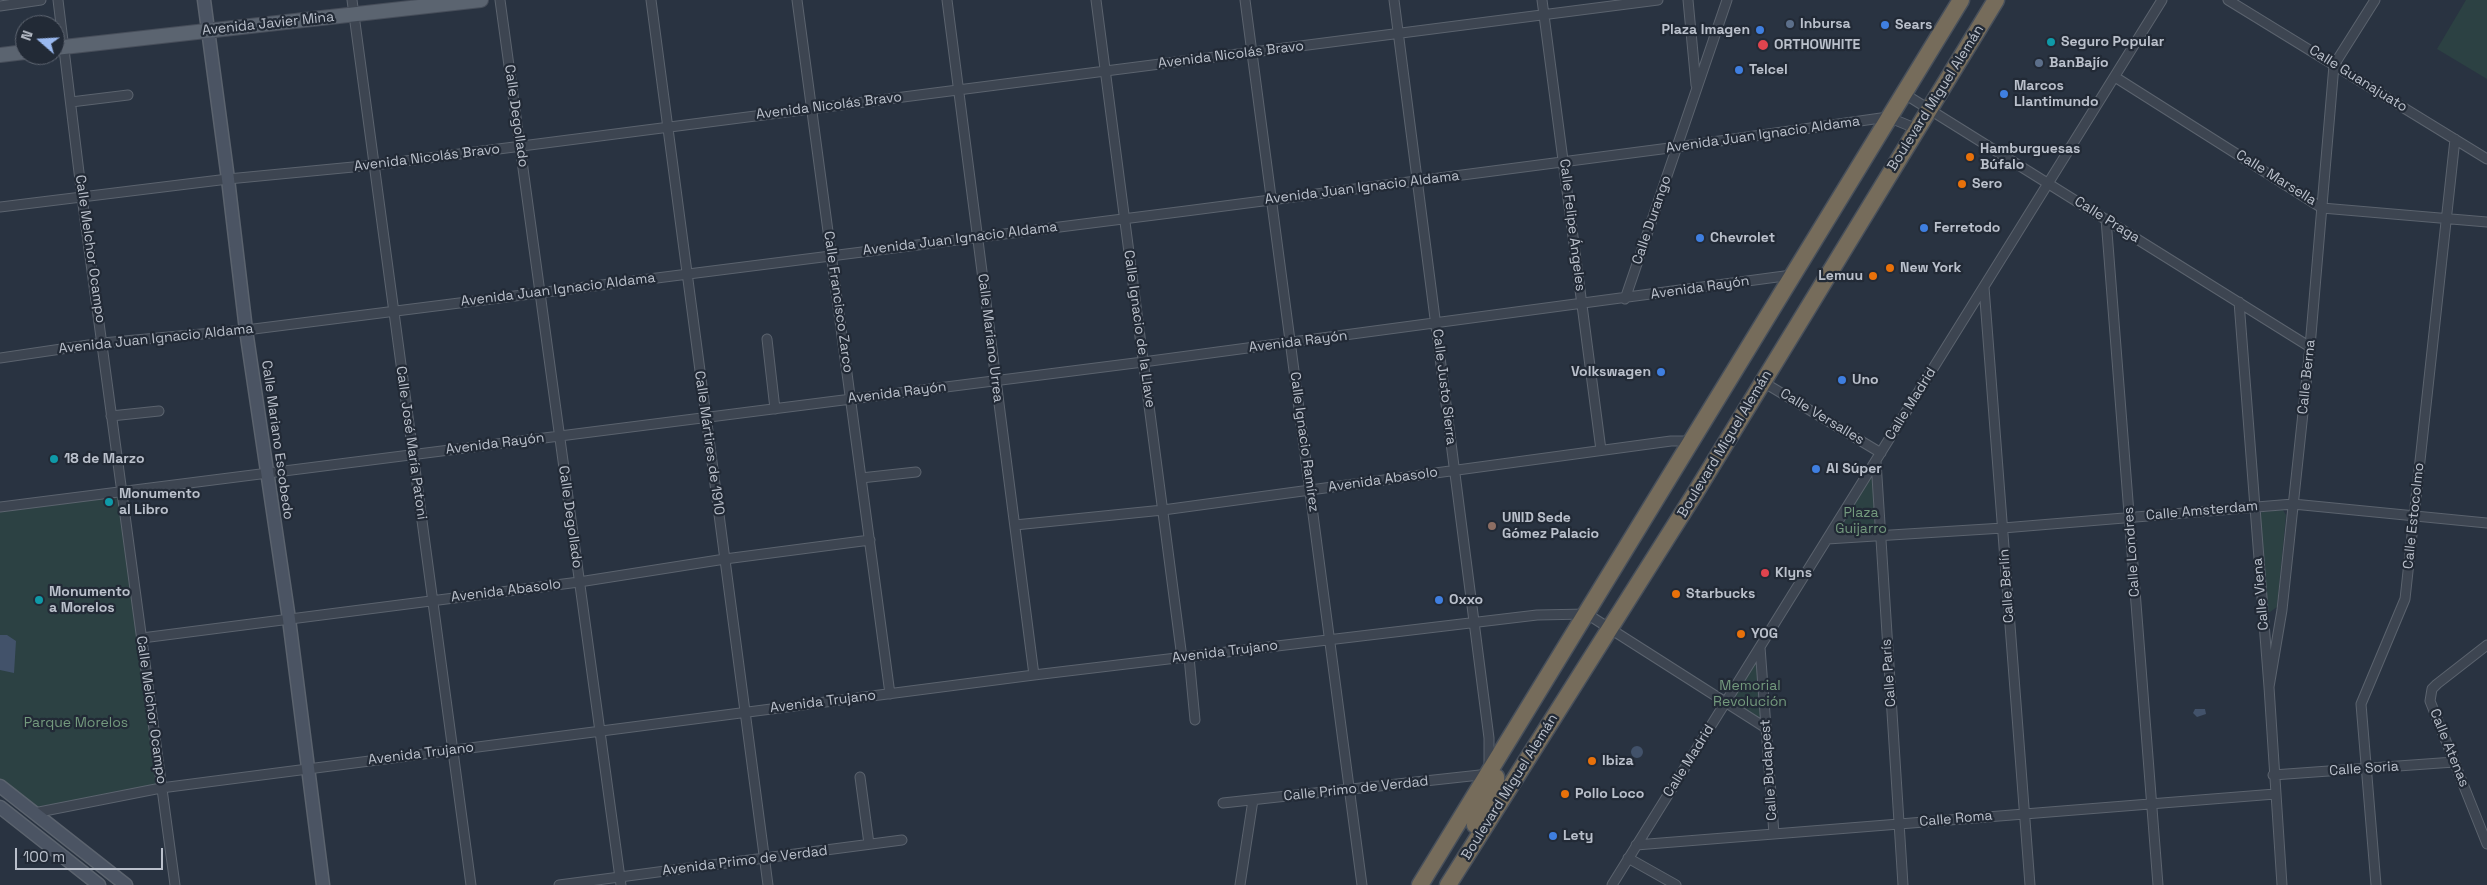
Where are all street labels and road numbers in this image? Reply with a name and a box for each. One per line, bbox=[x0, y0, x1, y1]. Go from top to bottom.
street label: Avenida Javier Mina bbox=[201, 9, 335, 39]
street label: Boulevard Miguel Alemán bbox=[1884, 22, 1988, 174]
street label: Avenida Nicolás Bravo bbox=[1157, 38, 1305, 72]
street label: Calle Guanajuato bbox=[2306, 42, 2410, 116]
street label: Calle Degollado bbox=[500, 64, 532, 168]
street label: Avenida Nicolás Bravo bbox=[755, 89, 903, 123]
street label: Avenida Juan Ignacio Aldama bbox=[1665, 113, 1861, 157]
street label: Avenida Nicolás Bravo bbox=[353, 141, 501, 175]
street label: Calle Marsella bbox=[2233, 147, 2319, 209]
street label: Calle Felipe Ángeles bbox=[1556, 158, 1588, 292]
street label: Avenida Juan Ignacio Aldama bbox=[1264, 168, 1460, 208]
street label: Calle Durango bbox=[1629, 173, 1675, 267]
street label: Calle Melchor Ocampo bbox=[71, 174, 109, 324]
street label: Calle Praga bbox=[2071, 193, 2143, 247]
street label: Avenida Juan Ignacio Aldama bbox=[862, 219, 1058, 259]
street label: Calle Francisco Zarco bbox=[820, 230, 856, 374]
street label: Calle Ignacio de la Llave bbox=[1120, 249, 1158, 409]
street label: Avenida Juan Ignacio Aldama bbox=[460, 270, 656, 310]
street label: Calle Mariano Urrea bbox=[974, 273, 1006, 403]
street label: Avenida Rayón bbox=[1650, 273, 1750, 303]
street label: Avenida Juan Ignacio Aldama bbox=[58, 320, 254, 358]
street label: Avenida Rayón bbox=[1248, 328, 1348, 356]
street label: Calle Justo Sierra bbox=[1429, 328, 1459, 446]
street label: Calle Berna bbox=[2295, 339, 2319, 415]
street label: Calle Mariano Escobedo bbox=[257, 359, 297, 521]
street label: Calle José María Patoni bbox=[392, 365, 430, 521]
street label: Calle Madrid bbox=[1882, 365, 1940, 443]
street label: Boulevard Miguel Alemán bbox=[1674, 367, 1776, 521]
street label: Calle Mártires de 1910 bbox=[691, 370, 727, 516]
street label: Calle Ignacio Ramírez bbox=[1286, 371, 1322, 513]
street label: Avenida Rayón bbox=[847, 379, 947, 407]
street label: Calle Versalles bbox=[1777, 385, 1867, 449]
street label: Avenida Rayón bbox=[445, 430, 545, 458]
street label: Calle Estocolmo bbox=[2400, 462, 2428, 570]
street label: Avenida Abasolo bbox=[1327, 464, 1439, 496]
street label: Calle Degollado bbox=[554, 465, 586, 569]
street label: Calle Amsterdam bbox=[2145, 498, 2259, 524]
street label: Calle Londres bbox=[2120, 506, 2144, 598]
street label: Calle Berlín bbox=[1996, 548, 2018, 624]
street label: Calle Viena bbox=[2249, 557, 2273, 631]
street label: Avenida Abasolo bbox=[450, 576, 562, 606]
street label: Calle Melchor Ocampo bbox=[132, 635, 170, 785]
street label: Avenida Trujano bbox=[1171, 637, 1279, 667]
street label: Calle París bbox=[1878, 638, 1900, 708]
street label: Avenida Trujano bbox=[769, 687, 877, 717]
street label: Calle Atenas bbox=[2426, 706, 2472, 790]
street label: Boulevard Miguel Alemán bbox=[1458, 711, 1562, 863]
street label: Calle Budapest bbox=[1757, 719, 1781, 821]
street label: Calle Madrid bbox=[1660, 722, 1718, 800]
street label: Avenida Trujano bbox=[367, 739, 475, 769]
street label: Calle Soria bbox=[2329, 758, 2399, 780]
street label: Calle Primo de Verdad bbox=[1283, 773, 1429, 805]
street label: Calle Roma bbox=[1919, 807, 1993, 831]
street label: Avenida Primo de Verdad bbox=[661, 843, 829, 879]

